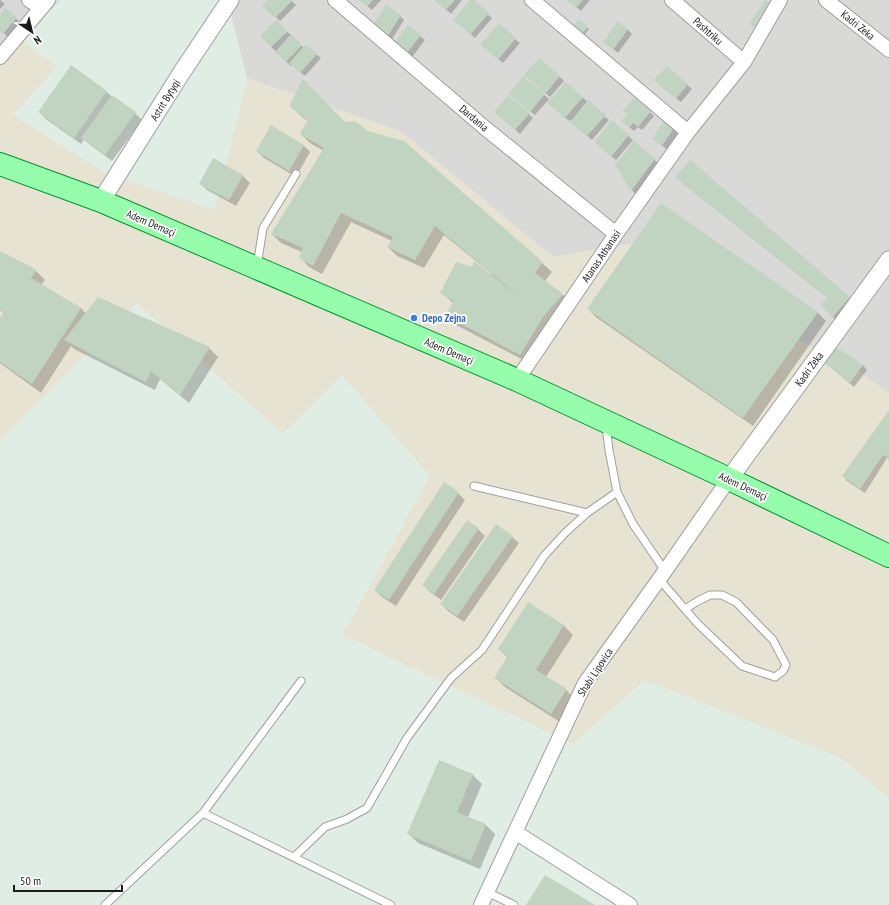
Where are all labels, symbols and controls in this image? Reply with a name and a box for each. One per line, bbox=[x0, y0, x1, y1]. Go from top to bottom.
street label: Kadri Zeka bbox=[838, 7, 878, 43]
north arrow bbox=[12, 12, 52, 52]
street label: Pashtriku bbox=[690, 14, 726, 48]
text: N bbox=[31, 33, 44, 48]
street label: Astrit Bytyqi bbox=[147, 77, 183, 123]
street label: Dardania bbox=[456, 102, 492, 134]
street label: Adem Demaçi bbox=[124, 206, 178, 240]
street label: Atanas Athanasi bbox=[578, 227, 624, 285]
place label: Depo Zejna bbox=[422, 311, 466, 325]
marker: Depo Zejna bbox=[409, 313, 419, 323]
street label: Adem Demaçi bbox=[422, 334, 476, 368]
street label: Kadri Zeka bbox=[792, 349, 826, 389]
street label: Adem Demaçi bbox=[716, 469, 770, 503]
street label: Shabi Lipovica bbox=[574, 645, 616, 699]
scale bar bbox=[14, 867, 122, 893]
text: 50 m bbox=[20, 873, 41, 888]

